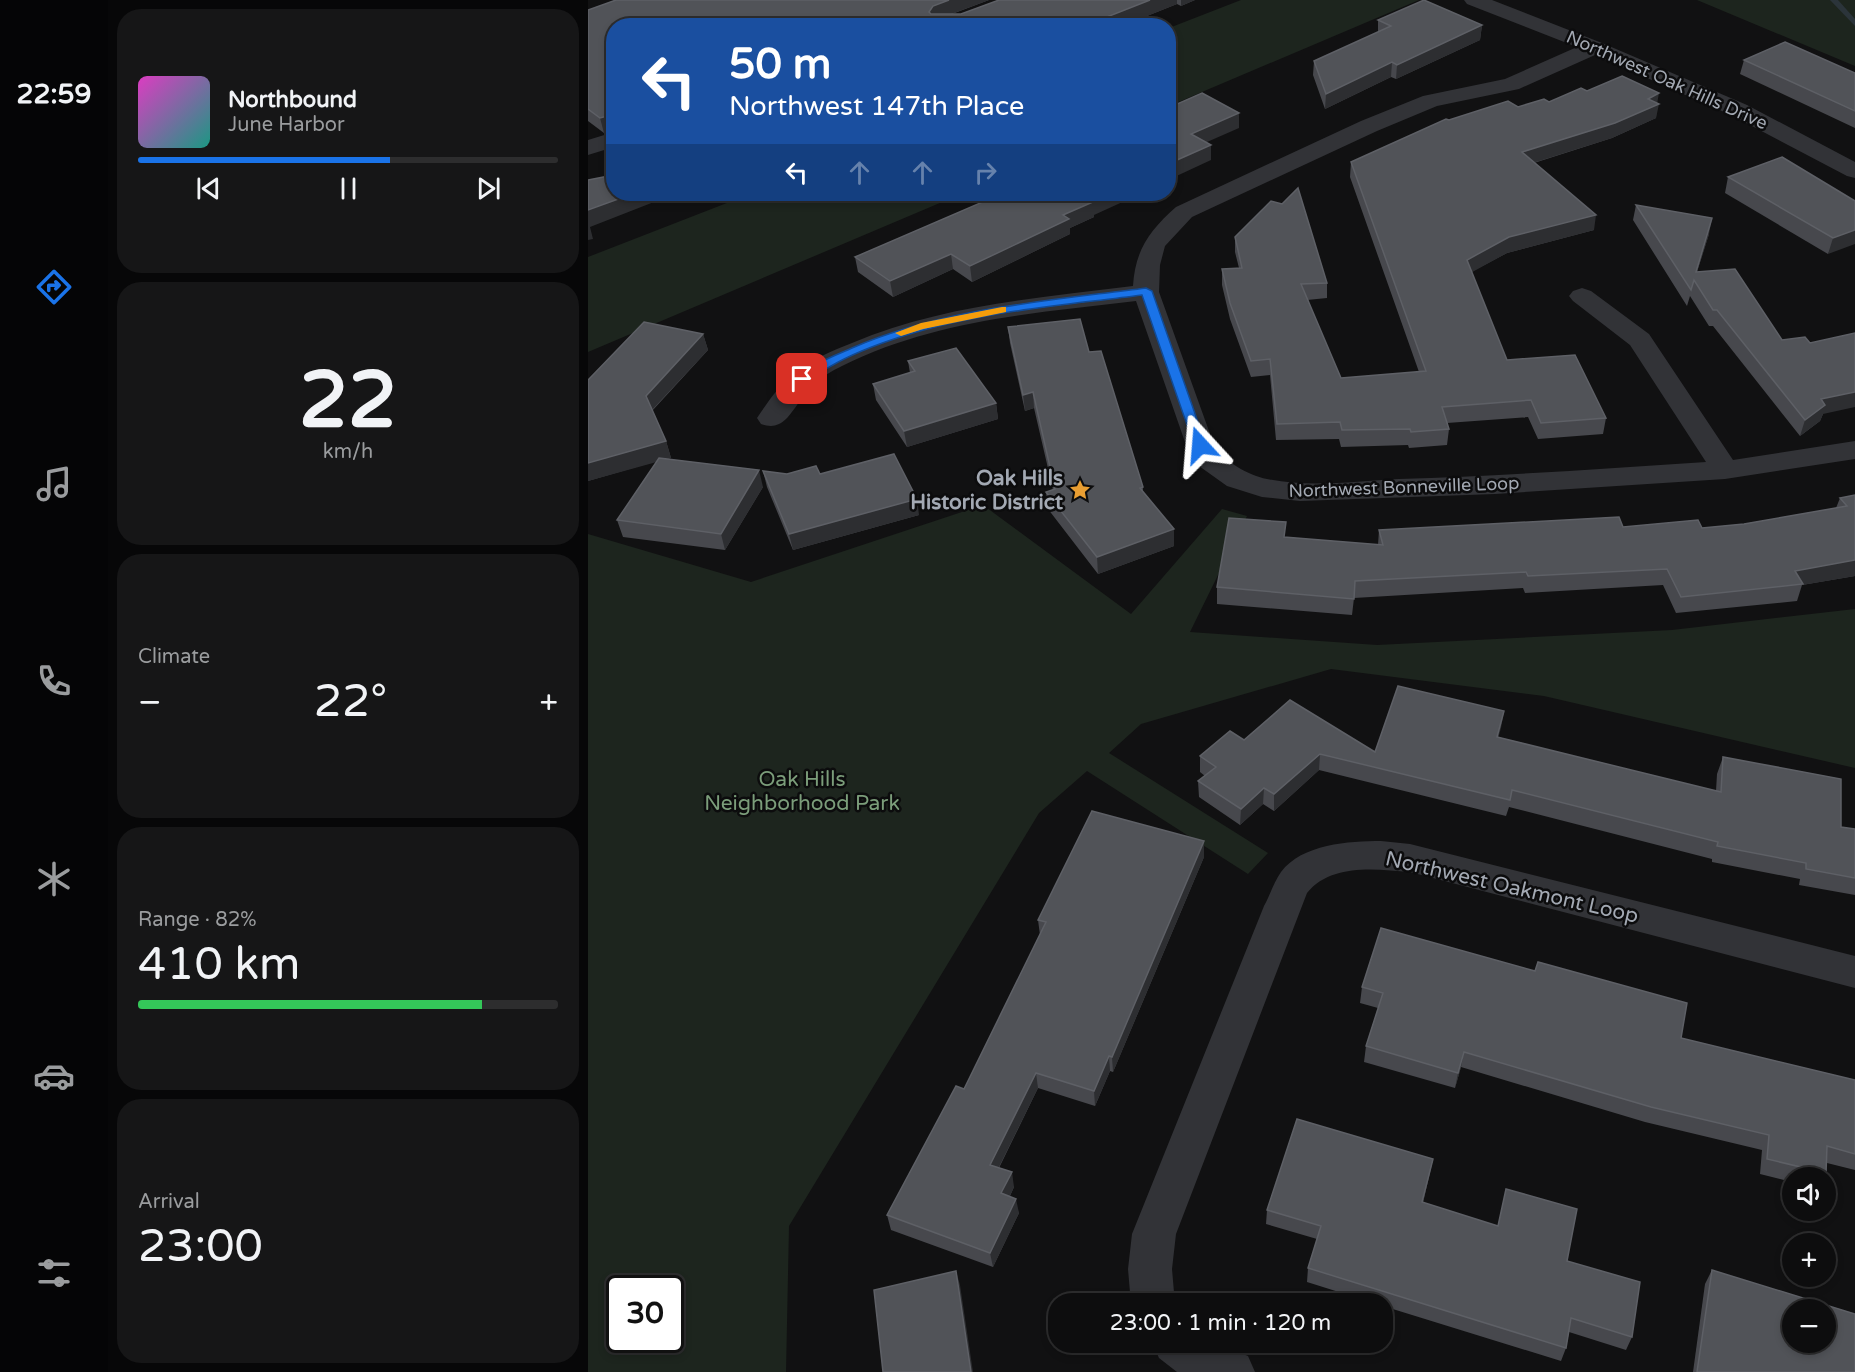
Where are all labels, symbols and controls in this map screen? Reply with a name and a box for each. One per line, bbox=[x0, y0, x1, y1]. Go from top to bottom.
street label: Northwest Oak Hills Drive bbox=[1563, 26, 1771, 134]
text: 50 m bbox=[729, 39, 831, 90]
icon: left bbox=[630, 42, 708, 120]
text: 22:59 bbox=[17, 78, 91, 111]
text: Northbound bbox=[228, 87, 357, 113]
text: Northwest 147th Place bbox=[729, 90, 1024, 123]
text: June Harbor bbox=[228, 113, 345, 137]
icon: left bbox=[780, 156, 813, 189]
icon: ahead bbox=[843, 156, 876, 189]
icon: ahead bbox=[906, 156, 939, 189]
icon: right bbox=[969, 156, 1002, 189]
icon: previous bbox=[192, 172, 225, 205]
icon: pause bbox=[332, 172, 365, 205]
icon: next bbox=[472, 172, 505, 205]
icon: directions bbox=[33, 266, 75, 308]
pin bbox=[776, 353, 827, 404]
text: 22 bbox=[299, 354, 397, 448]
icon: arrive bbox=[785, 362, 818, 395]
position arrow bbox=[1168, 413, 1232, 477]
text: km/h bbox=[323, 440, 373, 464]
icon: music bbox=[33, 463, 75, 505]
place label: Oak Hills Historic District bbox=[910, 466, 1063, 515]
street label: Northwest Bonneville Loop bbox=[1288, 472, 1520, 502]
place icon: Oak Hills Historic District bbox=[1068, 478, 1092, 502]
text: Climate bbox=[138, 645, 210, 669]
icon: phone bbox=[33, 660, 75, 702]
text: 22° bbox=[314, 675, 387, 729]
text: − bbox=[138, 683, 162, 722]
text: + bbox=[539, 683, 558, 722]
park label: Oak Hills Neighborhood Park bbox=[704, 767, 900, 816]
street label: Northwest Oakmont Loop bbox=[1383, 846, 1641, 929]
icon: climate bbox=[33, 858, 75, 900]
text: Range · 82% bbox=[138, 908, 257, 932]
text: 410 km bbox=[138, 938, 300, 992]
icon: car bbox=[33, 1055, 75, 1097]
map controls bbox=[1782, 1167, 1836, 1353]
button: sound bbox=[1782, 1167, 1836, 1221]
text: Arrival bbox=[138, 1190, 200, 1214]
text: 23:00 bbox=[138, 1220, 263, 1274]
button: + bbox=[1782, 1233, 1836, 1287]
icon: filters bbox=[33, 1252, 75, 1294]
speed limit sign: 30 bbox=[606, 1275, 684, 1353]
button: − bbox=[1782, 1299, 1836, 1353]
text: 23:00 · 1 min · 120 m bbox=[1110, 1310, 1331, 1336]

